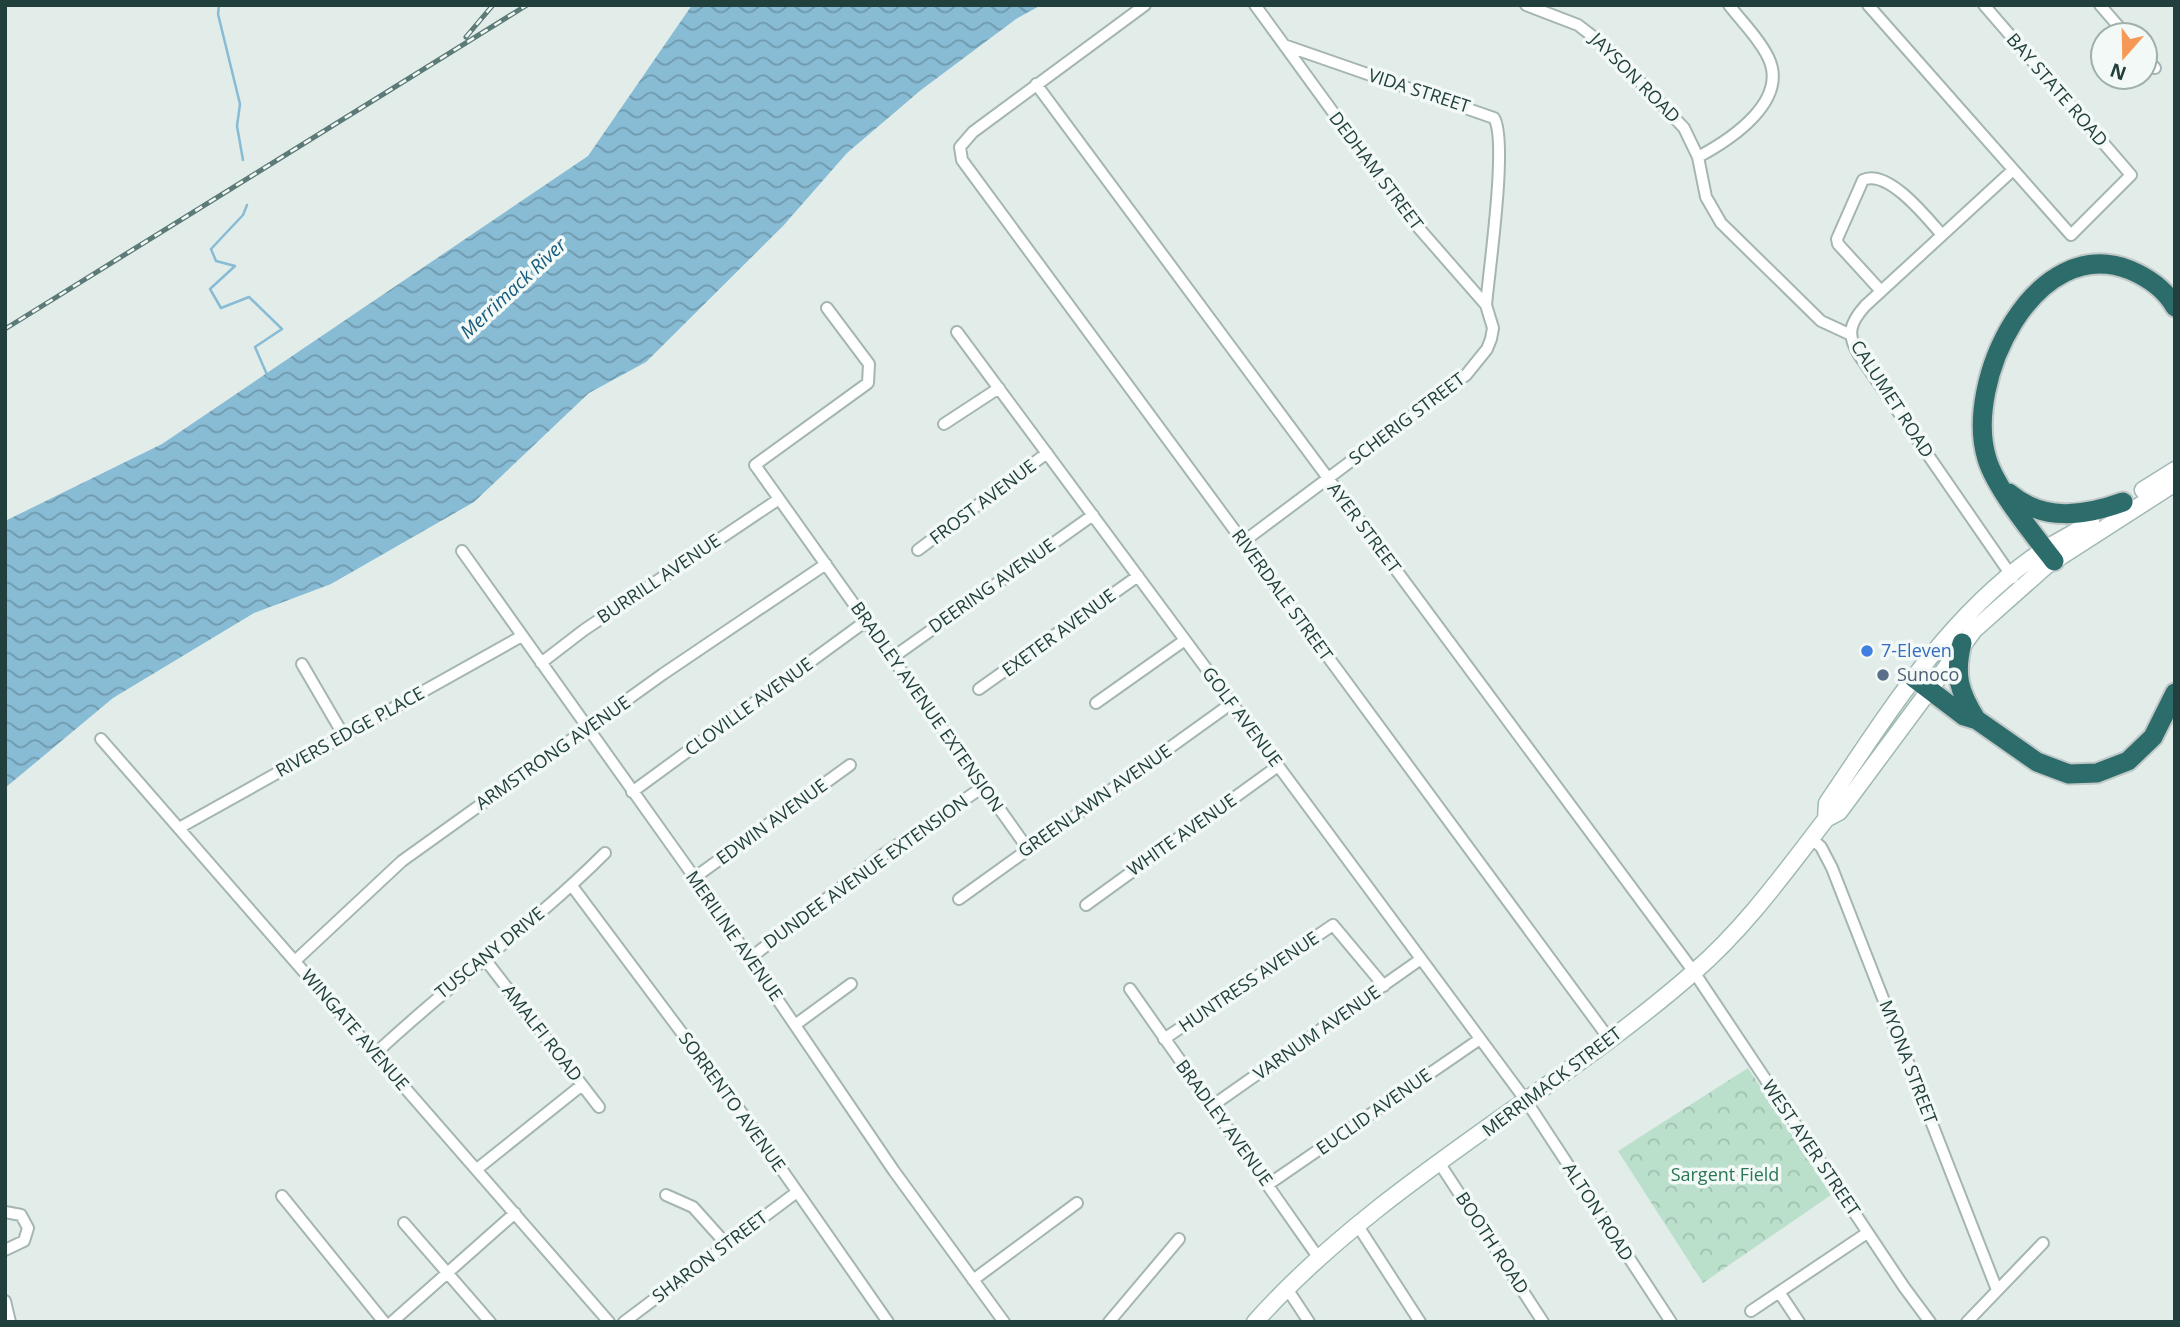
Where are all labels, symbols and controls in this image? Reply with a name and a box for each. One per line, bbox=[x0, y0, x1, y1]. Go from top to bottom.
north arrow bbox=[2089, 21, 2159, 91]
street label: JAYSON ROAD bbox=[1584, 26, 1686, 127]
street label: BAY STATE ROAD bbox=[2002, 27, 2114, 151]
text: N bbox=[2106, 57, 2130, 87]
street label: VIDA STREET bbox=[1365, 62, 1473, 118]
street label: DEDHAM STREET bbox=[1324, 106, 1429, 235]
water label: Merrimack River bbox=[454, 231, 573, 344]
street label: CALUMET ROAD bbox=[1846, 335, 1940, 462]
street label: SCHERIG STREET bbox=[1344, 367, 1469, 470]
street label: FROST AVENUE bbox=[924, 453, 1041, 549]
street label: AYER STREET bbox=[1323, 477, 1407, 578]
street label: RIVERDALE STREET bbox=[1227, 524, 1339, 665]
street label: BURRILL AVENUE bbox=[592, 528, 725, 628]
street label: DEERING AVENUE bbox=[923, 533, 1059, 638]
street label: EXETER AVENUE bbox=[997, 583, 1120, 682]
street label: BRADLEY AVENUE EXTENSION bbox=[846, 597, 1010, 816]
place label: 7-Eleven bbox=[1881, 638, 1952, 662]
marker: 7-Eleven bbox=[1859, 643, 1875, 659]
street label: CLOVILLE AVENUE bbox=[680, 652, 817, 761]
street label: GOLF AVENUE bbox=[1197, 662, 1288, 771]
place label: Sunoco bbox=[1897, 662, 1959, 686]
marker: Sunoco bbox=[1875, 667, 1891, 683]
street label: RIVERS EDGE PLACE bbox=[271, 680, 428, 782]
street label: ARMSTRONG AVENUE bbox=[470, 690, 635, 815]
street label: GREENLAWN AVENUE bbox=[1013, 738, 1176, 862]
street label: EDWIN AVENUE bbox=[711, 773, 832, 870]
street label: WHITE AVENUE bbox=[1122, 788, 1241, 881]
street label: DUNDEE AVENUE EXTENSION bbox=[758, 789, 972, 954]
street label: MERILINE AVENUE bbox=[681, 866, 789, 1005]
street label: TUSCANY DRIVE bbox=[430, 901, 549, 1004]
street label: HUNTRESS AVENUE bbox=[1174, 925, 1323, 1037]
street label: WINGATE AVENUE bbox=[296, 964, 415, 1095]
street label: AMALFI ROAD bbox=[497, 979, 588, 1086]
street label: VARNUM AVENUE bbox=[1248, 979, 1385, 1085]
street label: MYONA STREET bbox=[1874, 996, 1944, 1127]
street label: MERRIMACK STREET bbox=[1477, 1021, 1626, 1142]
street label: SORRENTO AVENUE bbox=[674, 1027, 792, 1176]
street label: BRADLEY AVENUE bbox=[1171, 1055, 1279, 1190]
street label: EUCLID AVENUE bbox=[1311, 1063, 1436, 1160]
street label: WEST AYER STREET bbox=[1757, 1075, 1866, 1220]
street label: ALTON ROAD bbox=[1558, 1158, 1640, 1265]
park label: Sargent Field bbox=[1671, 1162, 1779, 1186]
street label: BOOTH ROAD bbox=[1451, 1187, 1535, 1298]
street label: SHARON STREET bbox=[647, 1205, 772, 1308]

